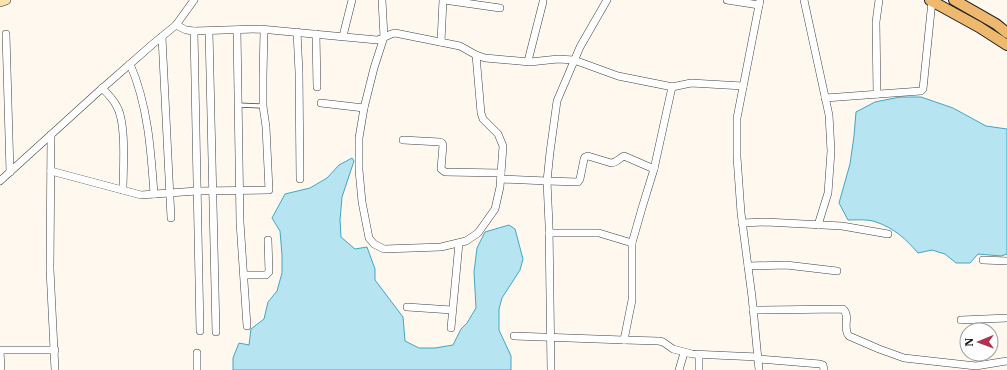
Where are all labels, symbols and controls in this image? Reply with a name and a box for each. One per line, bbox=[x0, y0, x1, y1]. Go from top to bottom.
north arrow bbox=[959, 322, 999, 362]
text: N bbox=[962, 337, 976, 347]

